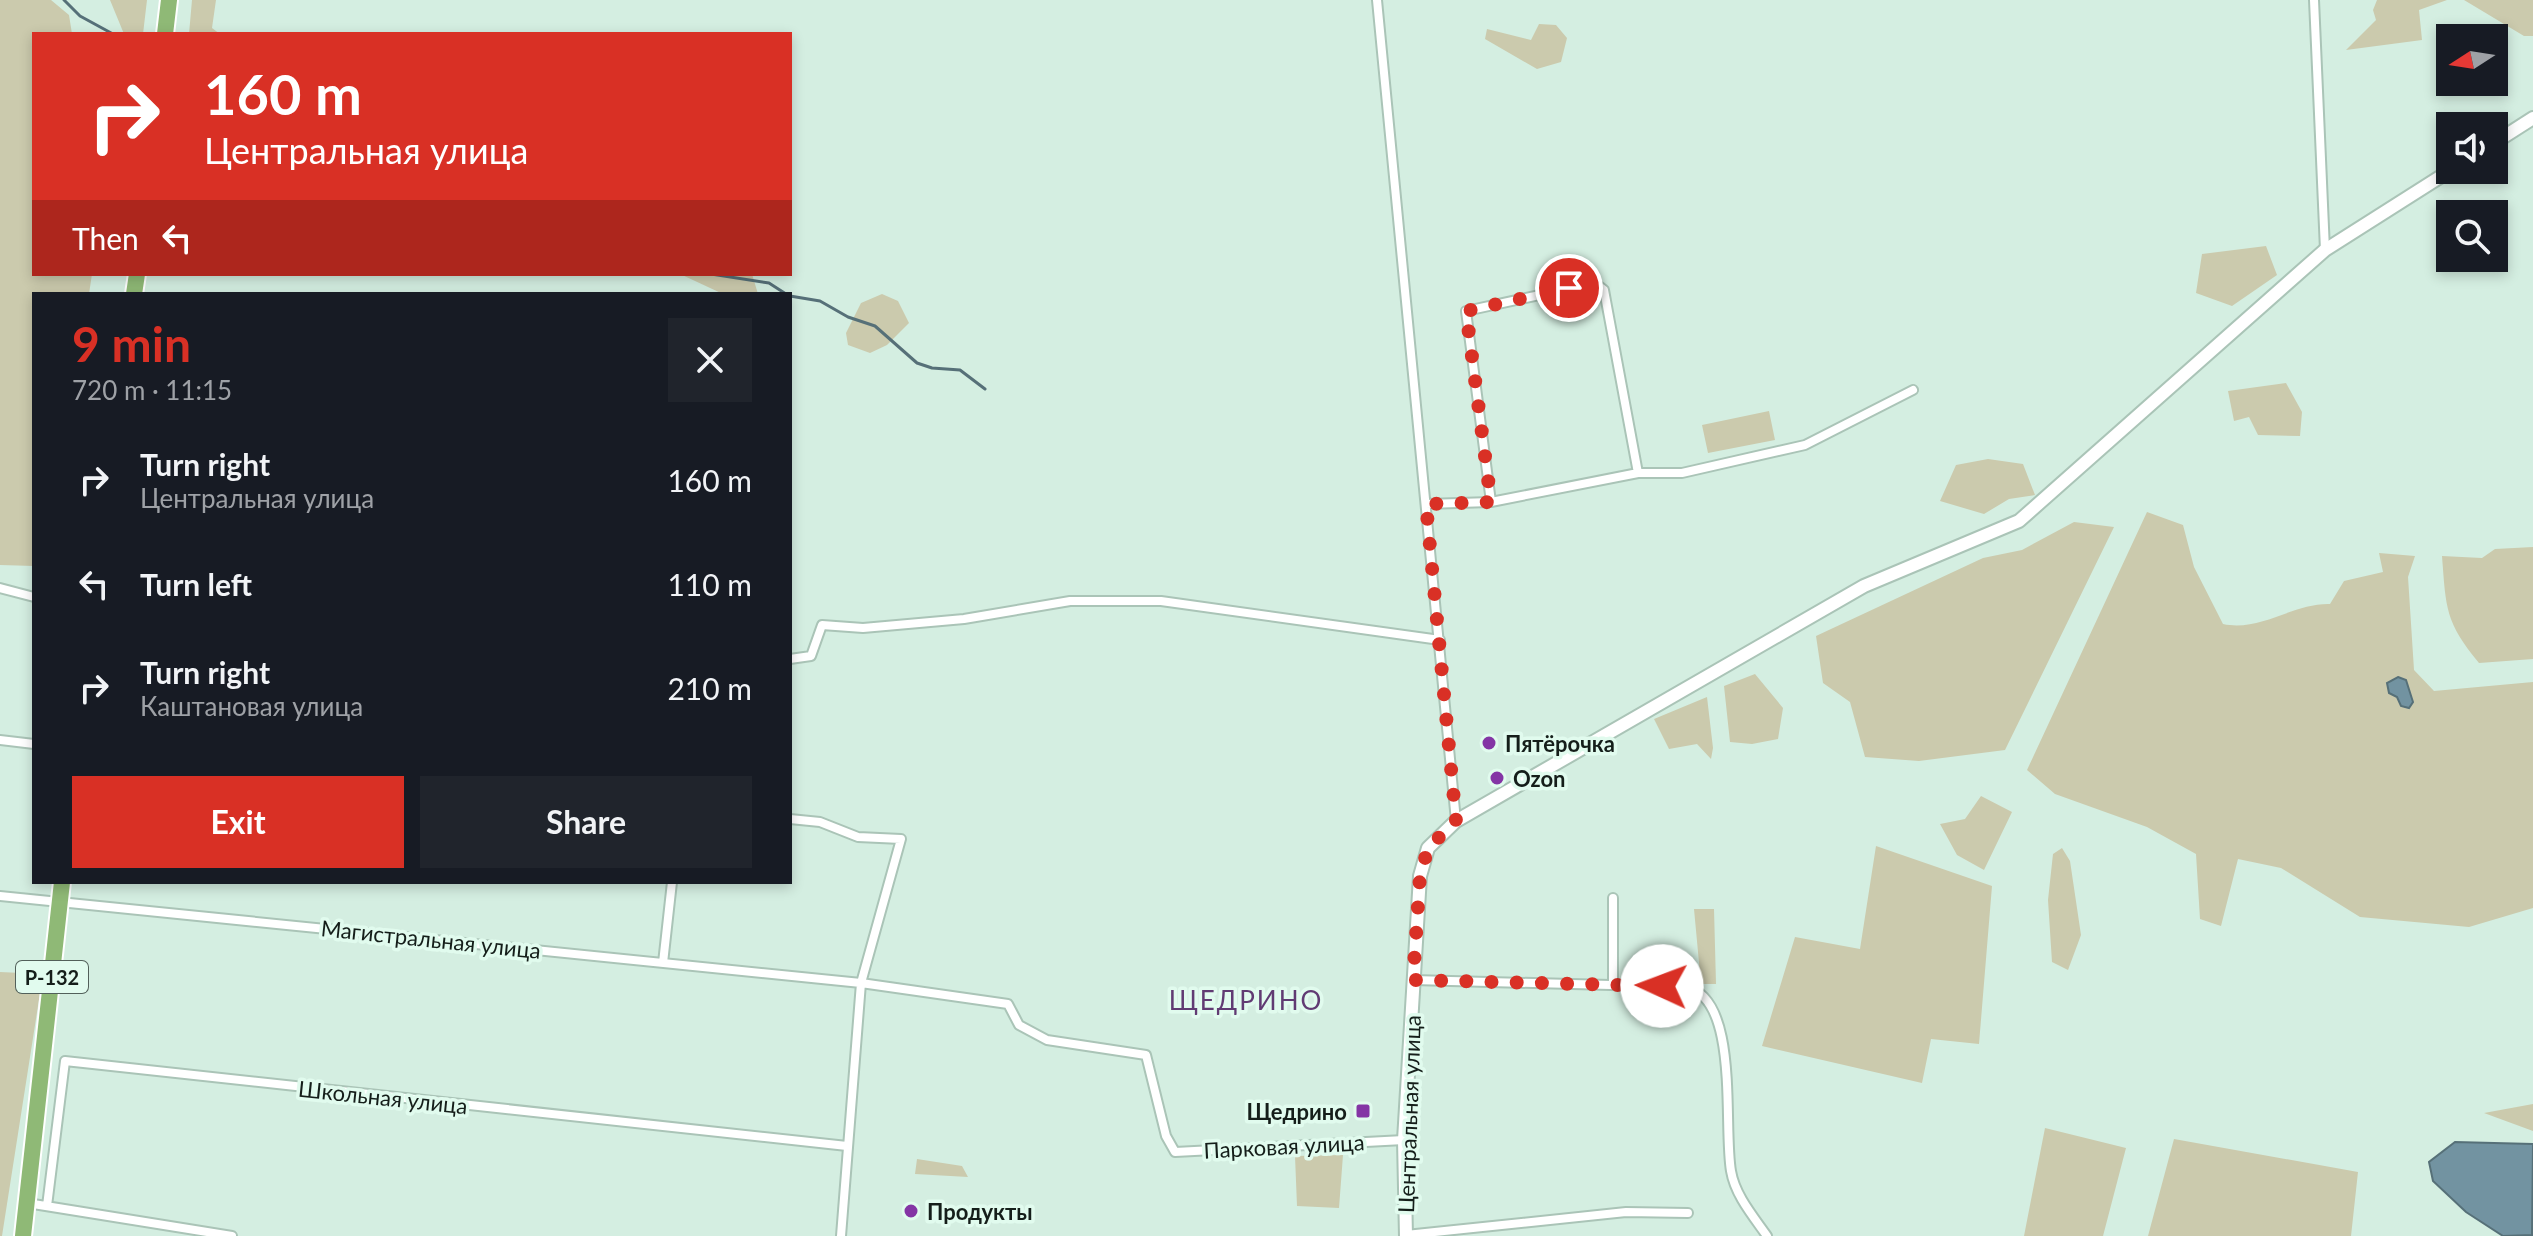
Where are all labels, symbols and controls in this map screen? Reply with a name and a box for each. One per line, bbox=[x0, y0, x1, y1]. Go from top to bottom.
north arrow bbox=[2436, 24, 2508, 96]
map controls bbox=[2436, 24, 2508, 272]
text: 160 m bbox=[204, 60, 362, 127]
icon: right bbox=[72, 64, 176, 168]
button: sound bbox=[2436, 112, 2508, 184]
text: Центральная улица bbox=[204, 128, 528, 172]
button: search bbox=[2436, 200, 2508, 272]
icon: left bbox=[155, 216, 199, 260]
text: Then bbox=[72, 220, 139, 256]
pin bbox=[1535, 254, 1603, 322]
icon: arrive bbox=[1547, 266, 1591, 310]
text: 9 min bbox=[72, 315, 191, 372]
button: close bbox=[668, 318, 752, 402]
text: 720 m · 11:15 bbox=[72, 374, 232, 406]
text: Turn right bbox=[140, 446, 270, 482]
icon: right bbox=[72, 458, 116, 502]
text: 160 m bbox=[667, 462, 752, 498]
text: Центральная улица bbox=[140, 482, 374, 514]
icon: left bbox=[72, 562, 116, 606]
text: Turn left bbox=[140, 566, 252, 602]
text: 110 m bbox=[667, 566, 752, 602]
text: Turn right bbox=[140, 654, 270, 690]
icon: right bbox=[72, 666, 116, 710]
text: 210 m bbox=[667, 670, 752, 706]
text: Каштановая улица bbox=[140, 690, 363, 722]
place label: Пятёрочка bbox=[1505, 730, 1615, 757]
marker: Пятёрочка bbox=[1480, 734, 1498, 752]
place label: Ozon bbox=[1513, 765, 1566, 792]
marker: Ozon bbox=[1488, 769, 1506, 787]
button: Exit bbox=[72, 776, 404, 868]
button: Share bbox=[420, 776, 752, 868]
street label: Магистральная улица bbox=[320, 914, 542, 964]
position arrow bbox=[1620, 944, 1704, 1028]
road number: Р-132 bbox=[16, 961, 88, 993]
district label: ЩЕДРИНО bbox=[1169, 984, 1323, 1016]
street label: Центральная улица bbox=[1392, 1014, 1426, 1214]
street label: Школьная улица bbox=[297, 1075, 469, 1119]
place label: Щедрино bbox=[1246, 1098, 1347, 1125]
marker: Щедрино bbox=[1354, 1102, 1372, 1120]
street label: Парковая улица bbox=[1203, 1128, 1365, 1164]
place label: Продукты bbox=[927, 1198, 1033, 1225]
marker: Продукты bbox=[902, 1202, 920, 1220]

